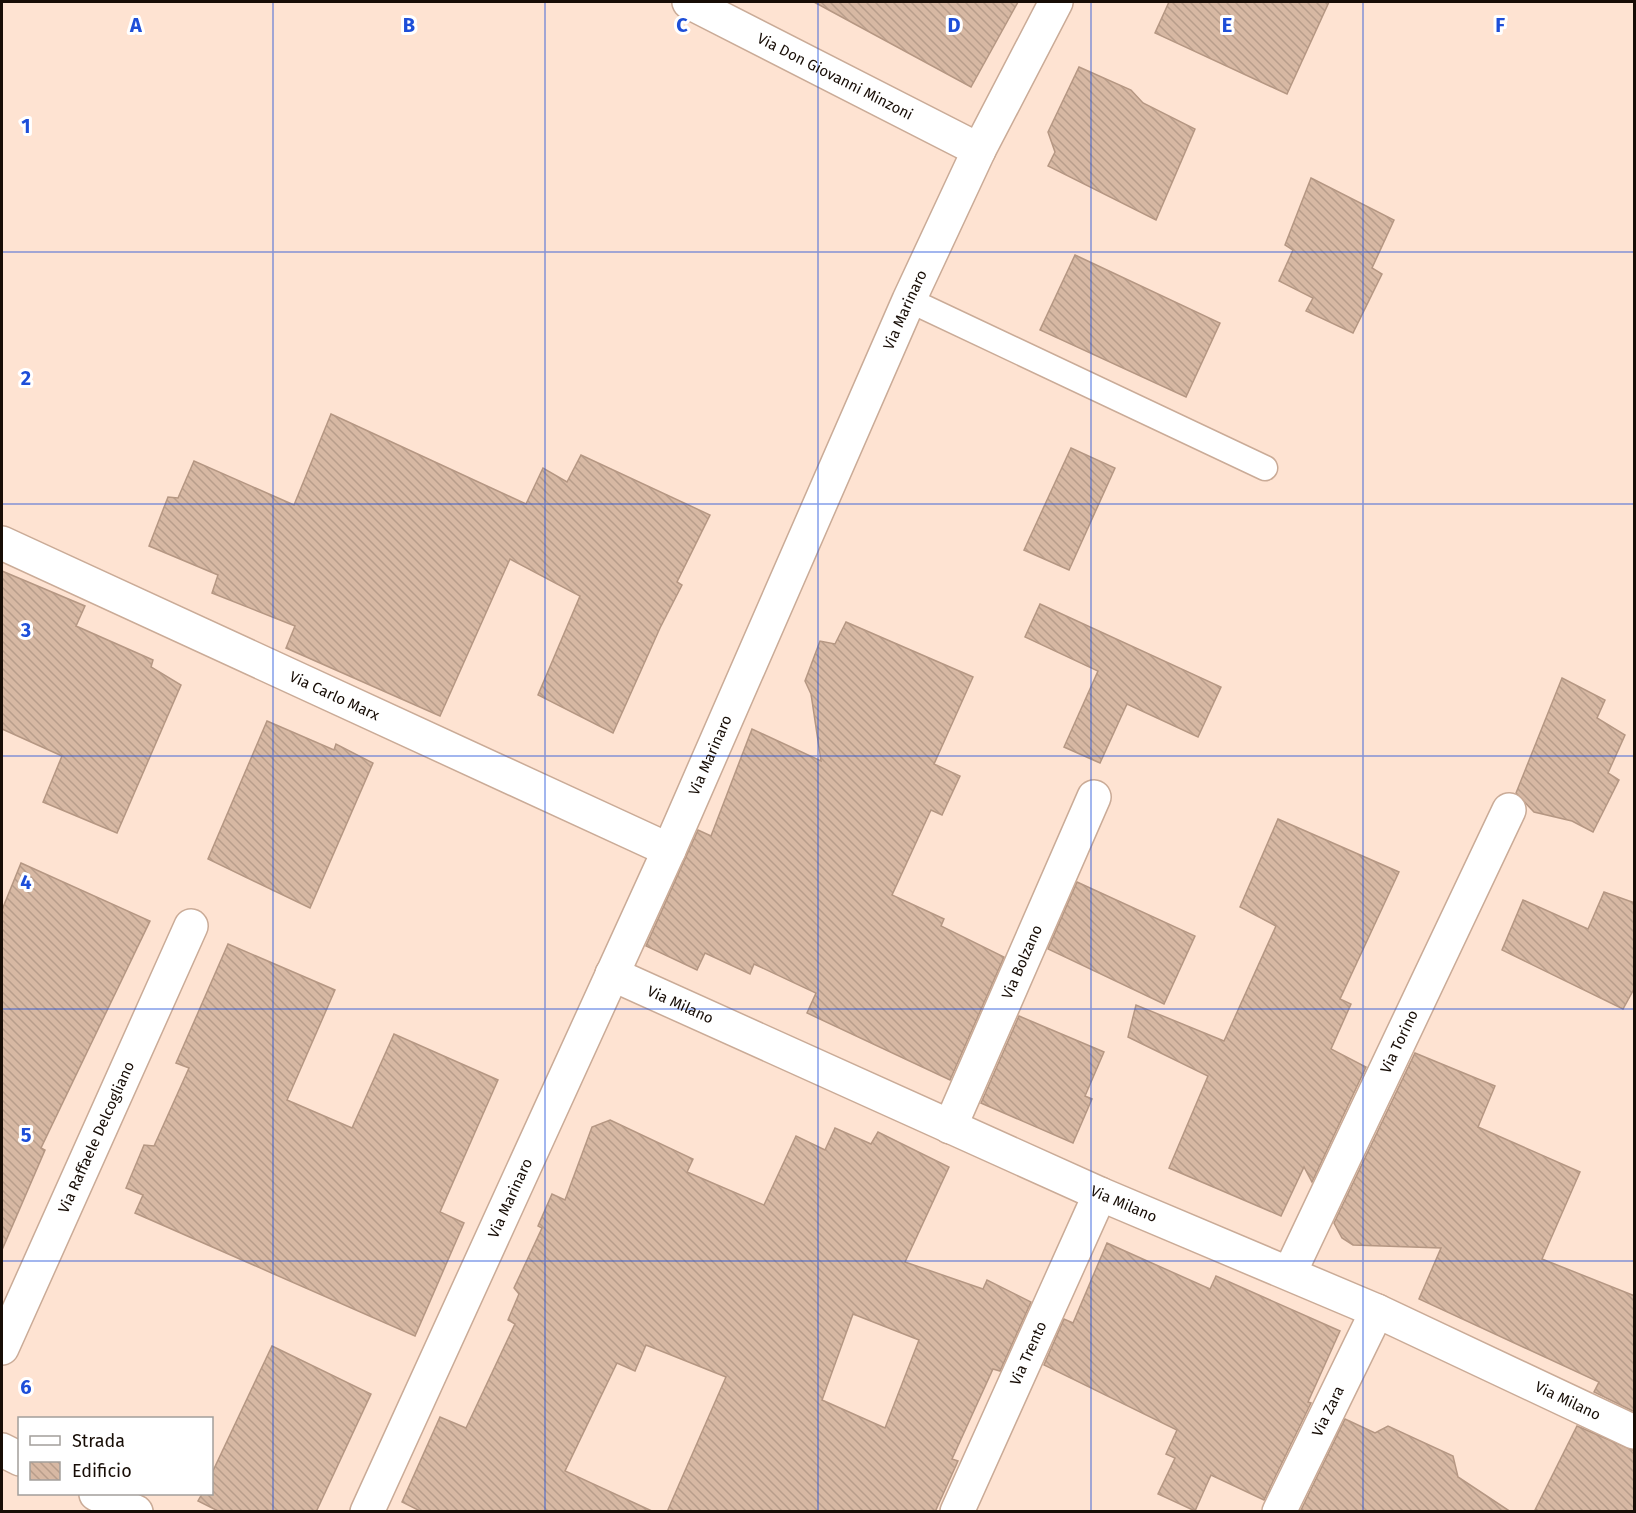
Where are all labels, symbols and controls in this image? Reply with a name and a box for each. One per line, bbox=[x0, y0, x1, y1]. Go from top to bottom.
text: A bbox=[129, 13, 143, 37]
text: B bbox=[403, 13, 415, 37]
text: C bbox=[676, 13, 688, 37]
text: D bbox=[947, 13, 961, 37]
text: E bbox=[1222, 13, 1232, 37]
text: F bbox=[1495, 13, 1505, 37]
street label: Via Don Giovanni Minzoni bbox=[754, 29, 916, 124]
text: 1 bbox=[21, 114, 31, 138]
street label: Via Marinaro bbox=[879, 267, 931, 353]
text: 2 bbox=[21, 366, 31, 390]
text: 3 bbox=[20, 618, 31, 642]
street label: Via Carlo Marx bbox=[287, 668, 383, 725]
street label: Via Marinaro bbox=[685, 712, 736, 798]
text: 4 bbox=[20, 870, 32, 894]
street label: Via Bolzano bbox=[998, 922, 1046, 1002]
street label: Via Milano bbox=[644, 982, 716, 1028]
street label: Via Torino bbox=[1377, 1007, 1422, 1076]
street label: Via Raffaele Delcogliano bbox=[55, 1058, 138, 1216]
text: 5 bbox=[21, 1123, 32, 1147]
street label: Via Marinaro bbox=[484, 1155, 536, 1241]
street label: Via Milano bbox=[1088, 1182, 1160, 1226]
street label: Via Trento bbox=[1006, 1318, 1051, 1388]
text: 6 bbox=[20, 1375, 32, 1399]
street label: Via Milano bbox=[1532, 1378, 1604, 1424]
street label: Via Zara bbox=[1308, 1383, 1348, 1440]
legend bbox=[18, 1417, 213, 1495]
text: Strada bbox=[72, 1430, 125, 1452]
text: Edificio bbox=[72, 1460, 132, 1482]

